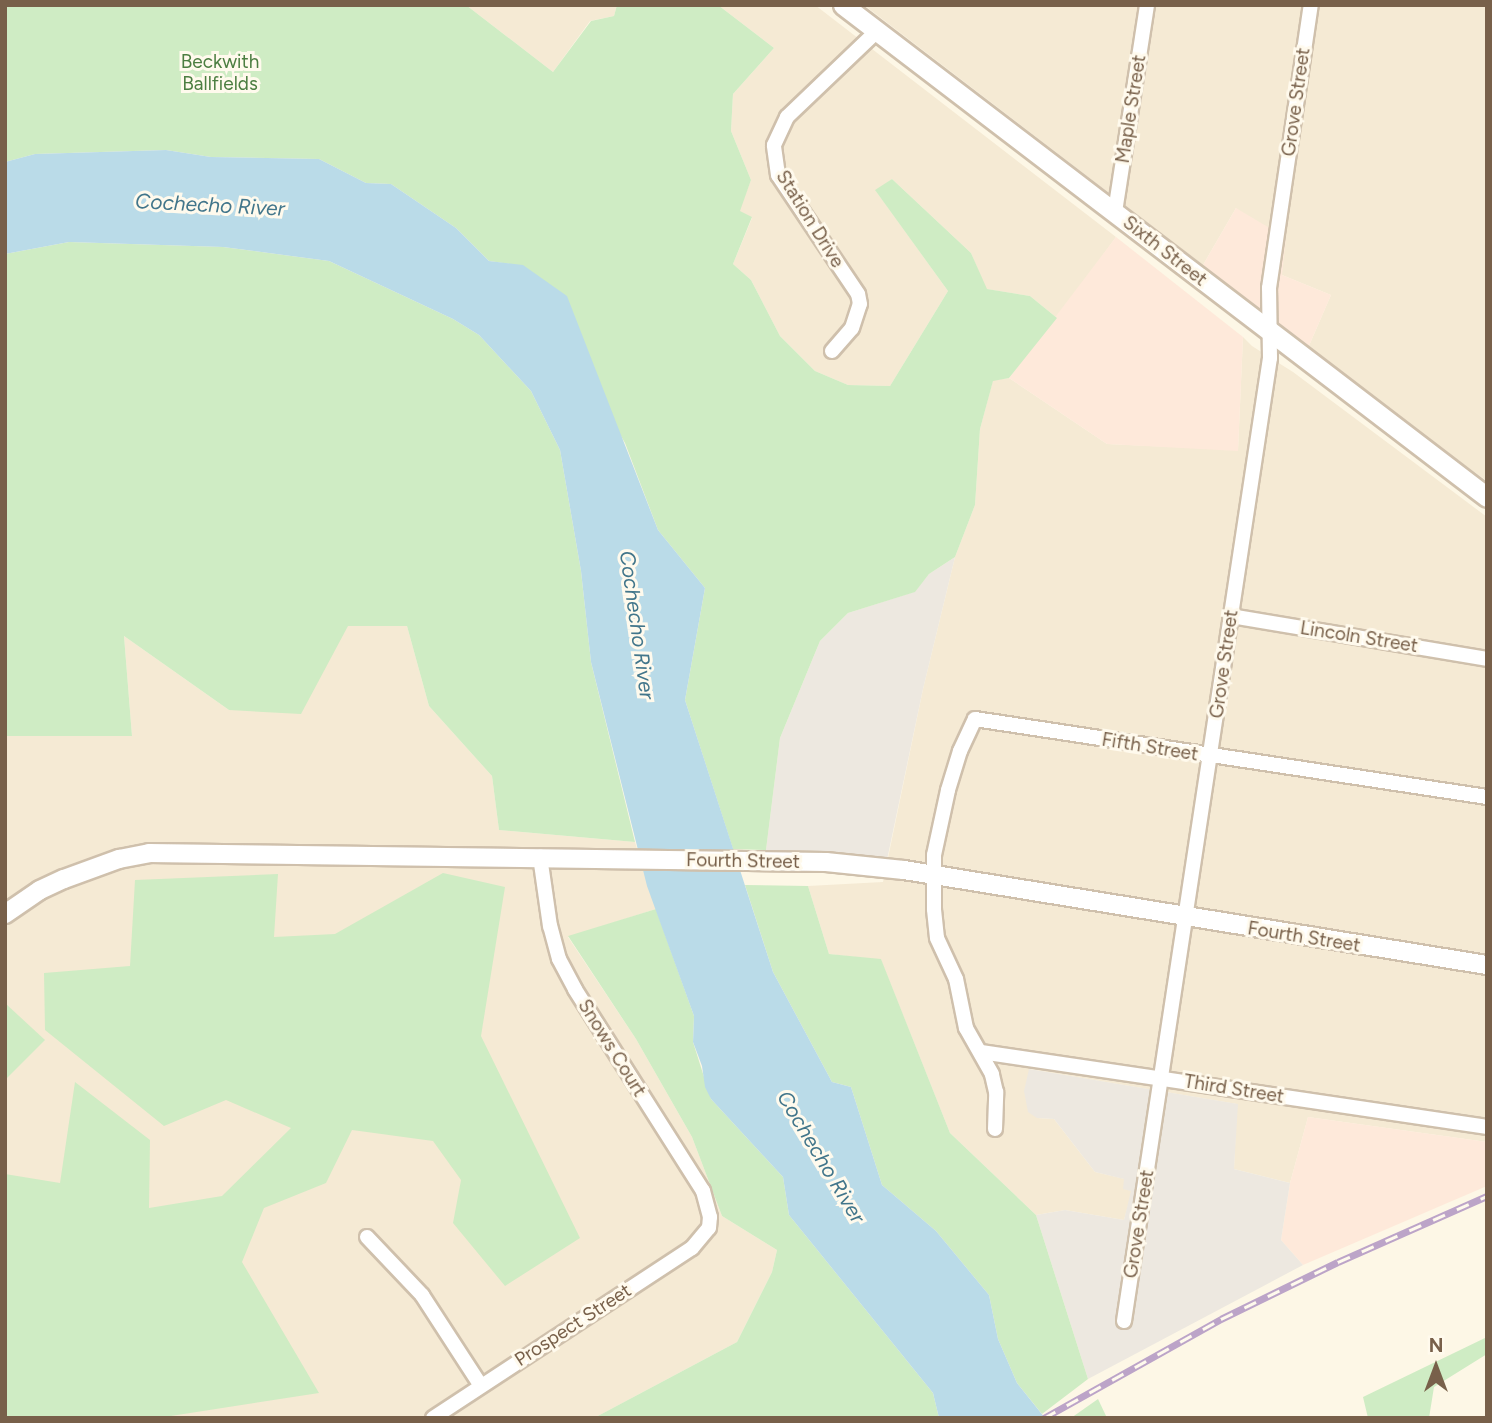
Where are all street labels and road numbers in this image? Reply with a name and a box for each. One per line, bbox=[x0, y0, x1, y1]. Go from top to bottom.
street label: Grove Street bbox=[1277, 46, 1315, 158]
street label: Maple Street bbox=[1111, 53, 1151, 165]
street label: Station Drive bbox=[771, 166, 849, 272]
street label: Sixth Street bbox=[1118, 211, 1212, 291]
street label: Grove Street bbox=[1205, 608, 1243, 720]
street label: Lincoln Street bbox=[1299, 616, 1419, 658]
street label: Fifth Street bbox=[1100, 728, 1200, 766]
street label: Fourth Street bbox=[686, 849, 800, 873]
street label: Fourth Street bbox=[1246, 917, 1362, 957]
street label: Snows Court bbox=[573, 995, 651, 1101]
street label: Third Street bbox=[1182, 1070, 1286, 1108]
street label: Grove Street bbox=[1119, 1168, 1159, 1280]
street label: Prospect Street bbox=[511, 1279, 635, 1371]

